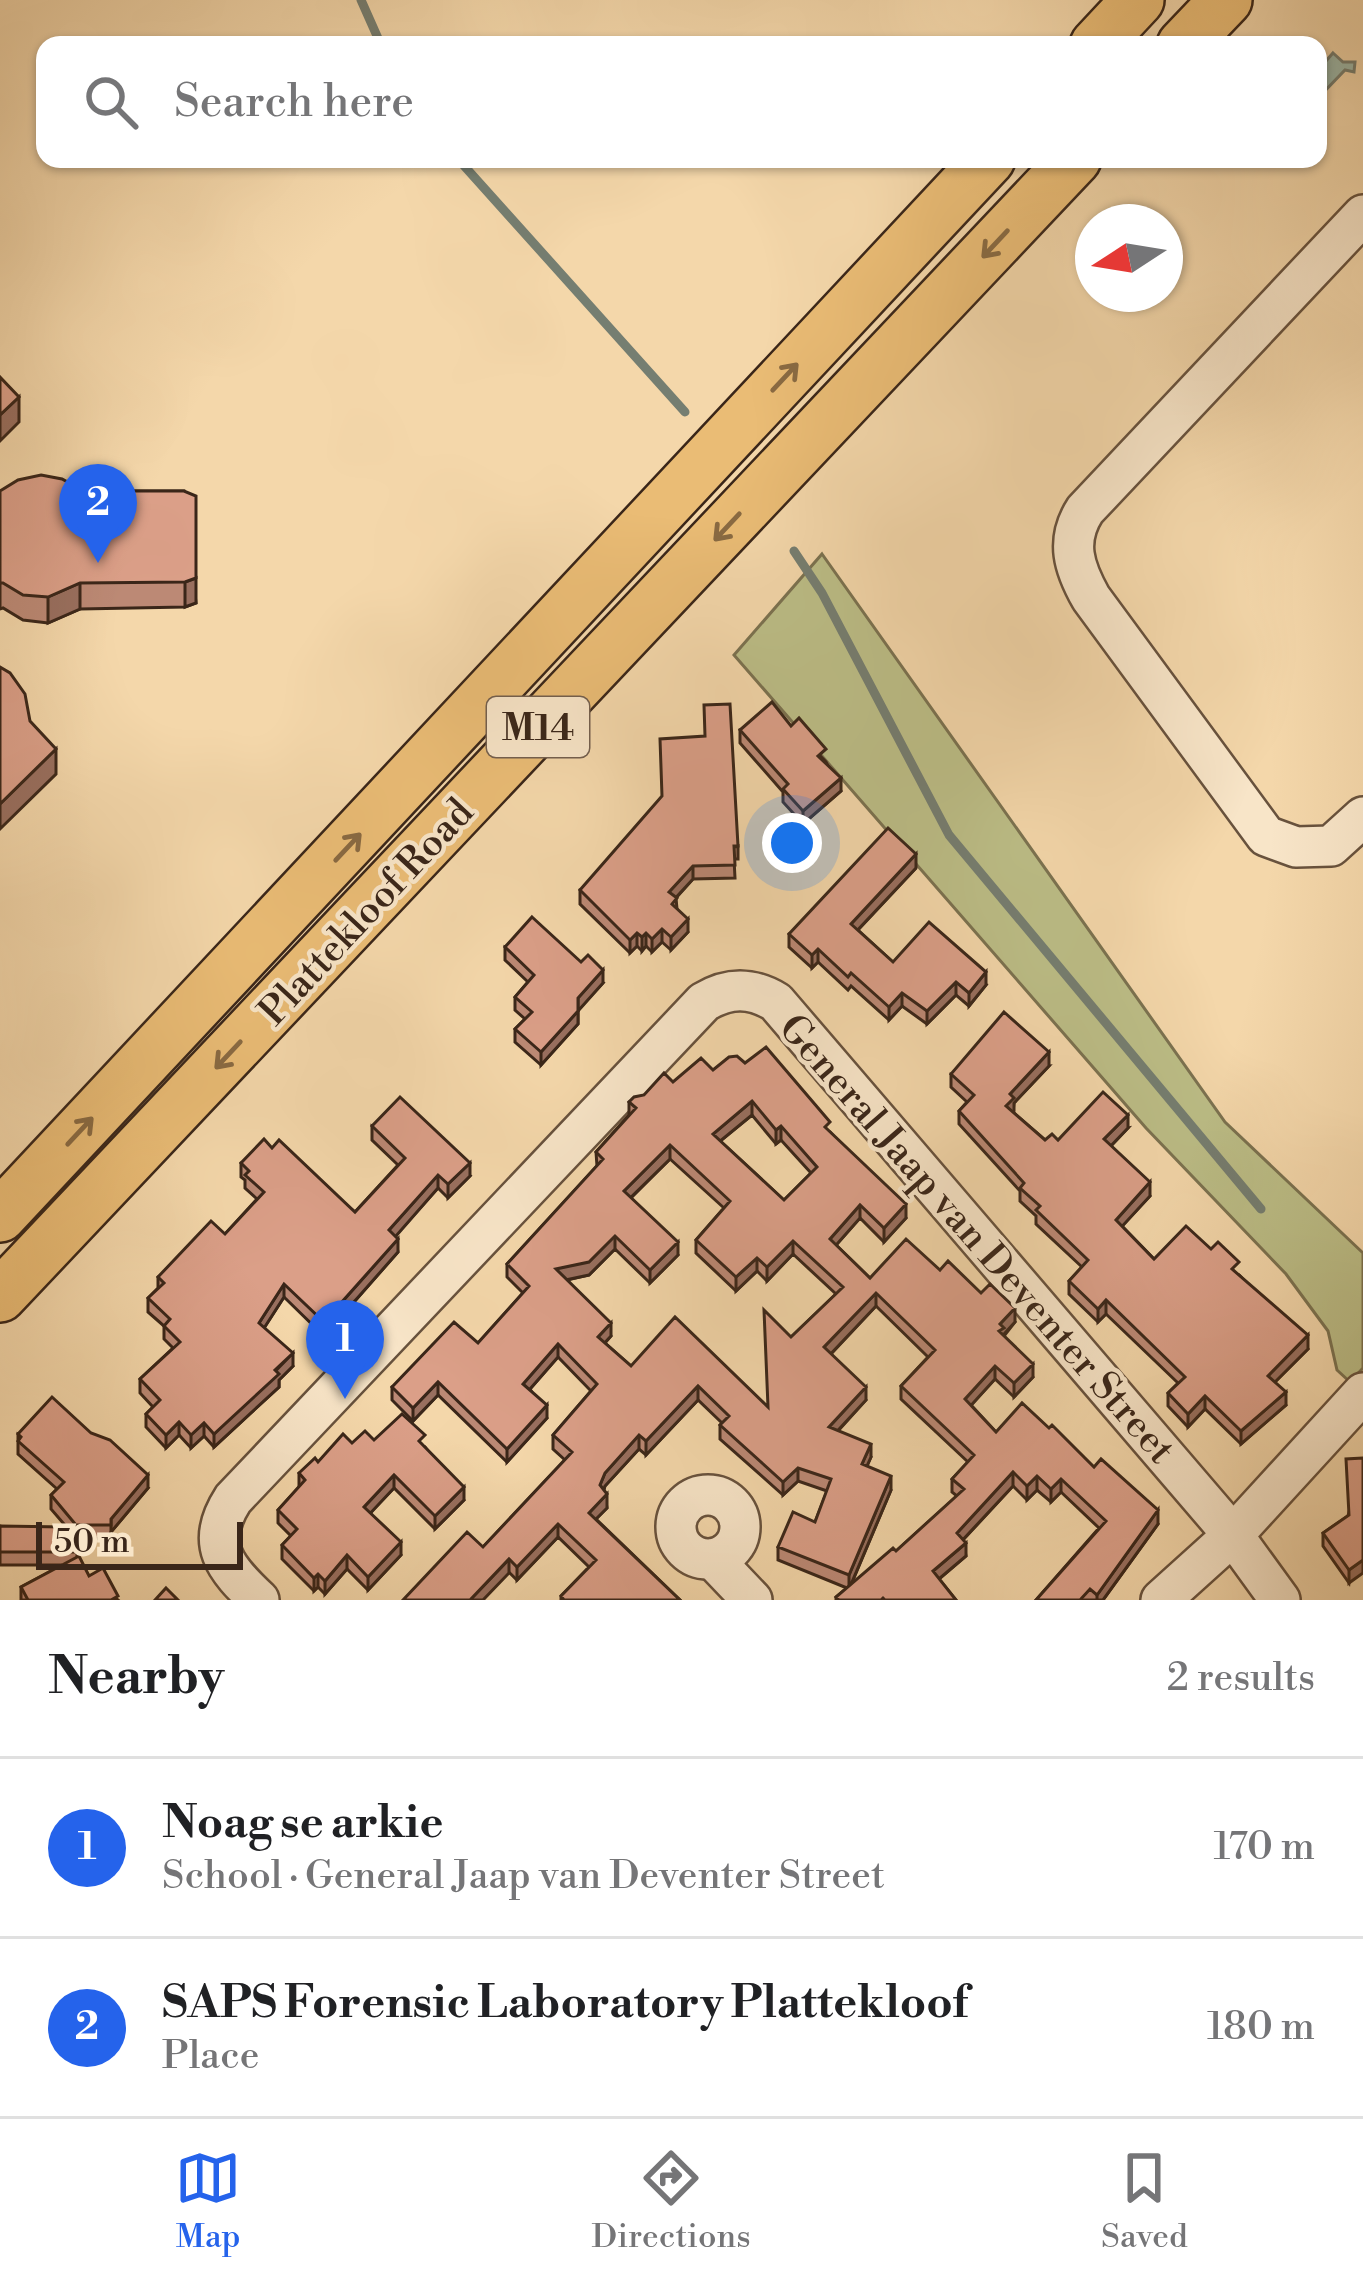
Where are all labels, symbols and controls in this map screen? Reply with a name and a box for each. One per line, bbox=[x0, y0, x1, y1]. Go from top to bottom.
search box bbox=[36, 36, 1327, 168]
icon: search bbox=[78, 69, 144, 135]
text: Search here bbox=[174, 74, 414, 131]
north arrow bbox=[1075, 204, 1183, 312]
one-way arrow bbox=[981, 228, 1010, 258]
one-way arrow bbox=[770, 363, 799, 393]
pin: 2 bbox=[59, 464, 137, 563]
one-way arrow bbox=[714, 512, 741, 542]
road number: M14 bbox=[487, 697, 589, 757]
street label: Plattekloof Road bbox=[249, 789, 485, 1036]
your location bbox=[762, 813, 822, 873]
one-way arrow bbox=[334, 833, 361, 863]
street label: General Jaap van Deventer Street bbox=[767, 1005, 1185, 1475]
one-way arrow bbox=[215, 1040, 243, 1069]
one-way arrow bbox=[66, 1117, 94, 1146]
pin: 1 bbox=[306, 1300, 384, 1399]
scale bar bbox=[36, 1516, 243, 1569]
text: 50 m bbox=[54, 1522, 130, 1563]
text: Nearby bbox=[48, 1646, 224, 1710]
text: 2 results bbox=[1167, 1654, 1315, 1703]
text: Noag se arkie bbox=[162, 1795, 443, 1852]
text: 1 bbox=[78, 1823, 96, 1872]
text: 170 m bbox=[1213, 1823, 1315, 1872]
text: School · General Jaap van Deventer Street bbox=[162, 1852, 885, 1901]
text: SAPS Forensic Laboratory Plattekloof bbox=[162, 1975, 968, 2032]
text: 2 bbox=[75, 2003, 99, 2052]
text: 180 m bbox=[1207, 2003, 1315, 2052]
text: Place bbox=[162, 2032, 259, 2081]
tab: Map bbox=[175, 2145, 241, 2258]
tab: Directions bbox=[592, 2145, 751, 2258]
tab: Saved bbox=[1101, 2145, 1188, 2258]

